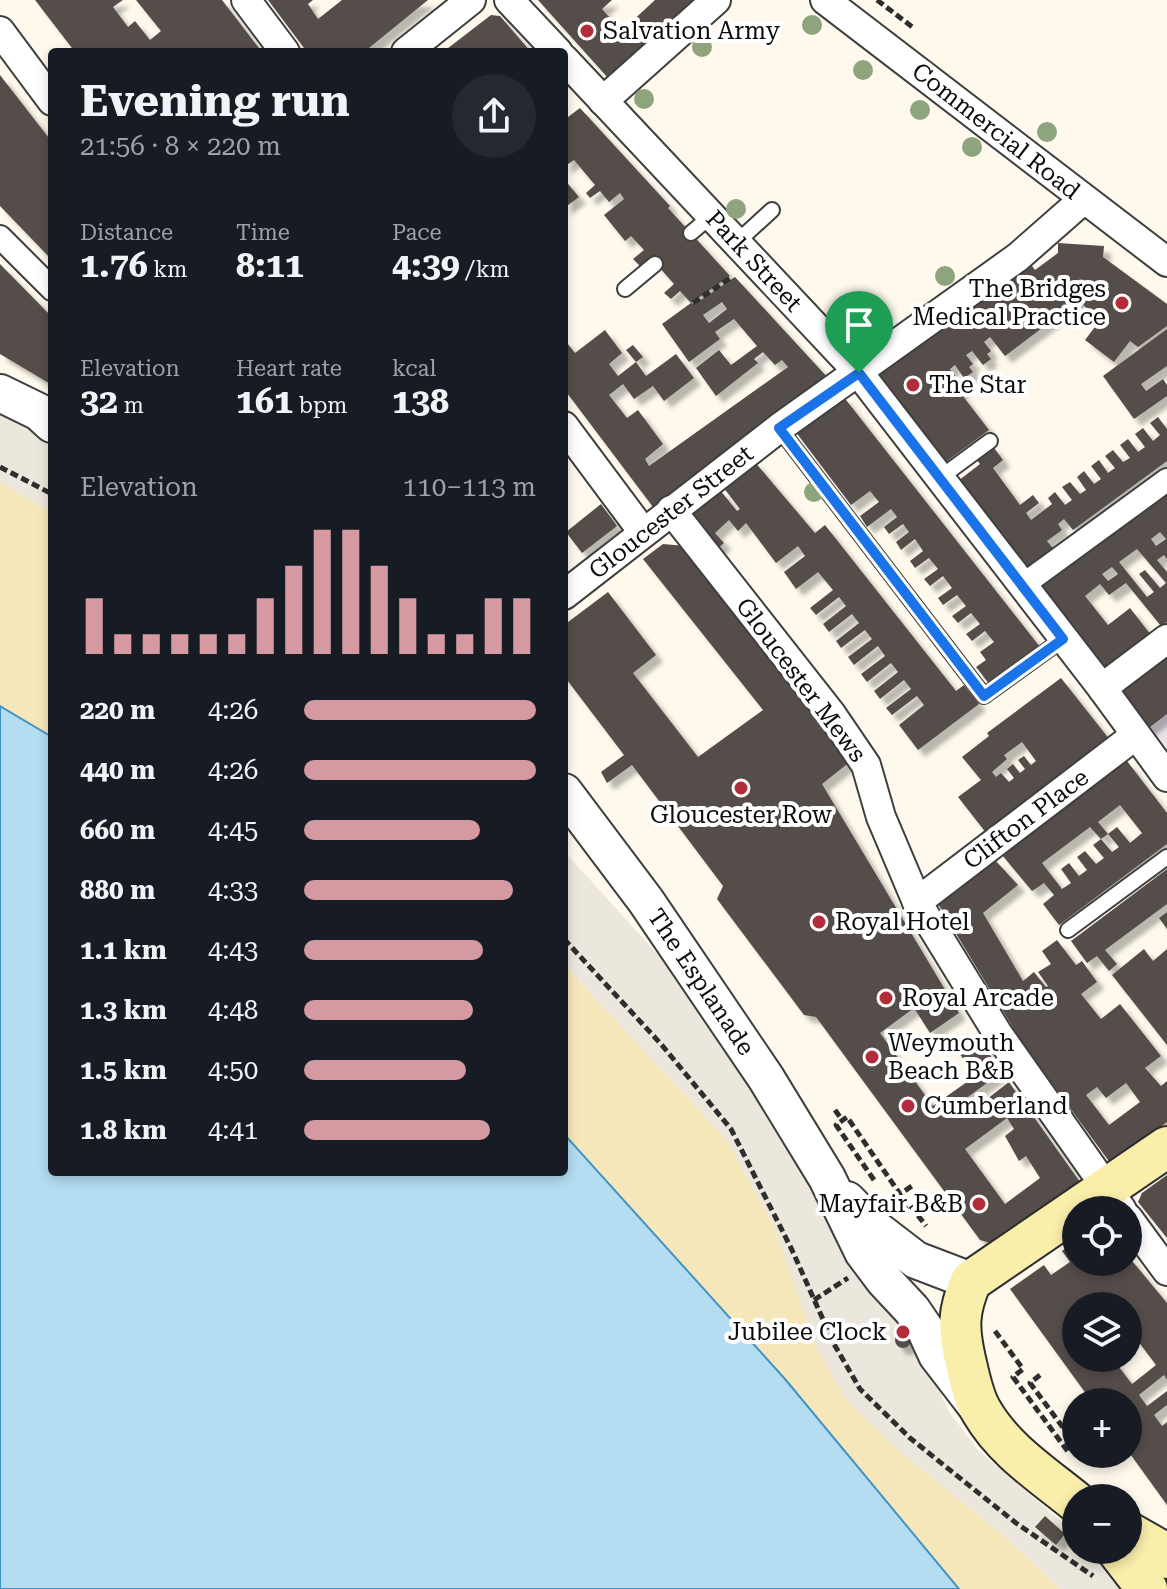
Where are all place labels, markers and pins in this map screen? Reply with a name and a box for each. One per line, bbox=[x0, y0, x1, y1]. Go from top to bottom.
place label: Salvation Army bbox=[603, 17, 781, 45]
marker: Salvation Army bbox=[578, 22, 596, 40]
place label: The Bridges Medical Practice bbox=[913, 275, 1106, 331]
pin bbox=[825, 291, 893, 373]
marker: The Bridges Medical Practice bbox=[1113, 294, 1131, 312]
place label: The Star bbox=[929, 371, 1026, 399]
marker: The Star bbox=[904, 376, 922, 394]
marker: Gloucester Row bbox=[732, 779, 750, 797]
place label: Gloucester Row bbox=[650, 801, 832, 829]
place label: Royal Hotel bbox=[835, 908, 969, 936]
marker: Royal Hotel bbox=[810, 913, 828, 931]
place label: Royal Arcade bbox=[902, 984, 1054, 1012]
marker: Royal Arcade bbox=[877, 989, 895, 1007]
place label: Weymouth Beach B&B bbox=[888, 1029, 1015, 1085]
marker: Weymouth Beach B&B bbox=[863, 1048, 881, 1066]
place label: Cumberland bbox=[924, 1092, 1068, 1120]
marker: Cumberland bbox=[899, 1097, 917, 1115]
place label: Mayfair B&B bbox=[819, 1190, 963, 1218]
marker: Mayfair B&B bbox=[970, 1195, 988, 1213]
place label: Jubilee Clock bbox=[728, 1318, 887, 1346]
marker: Jubilee Clock bbox=[894, 1323, 912, 1341]

